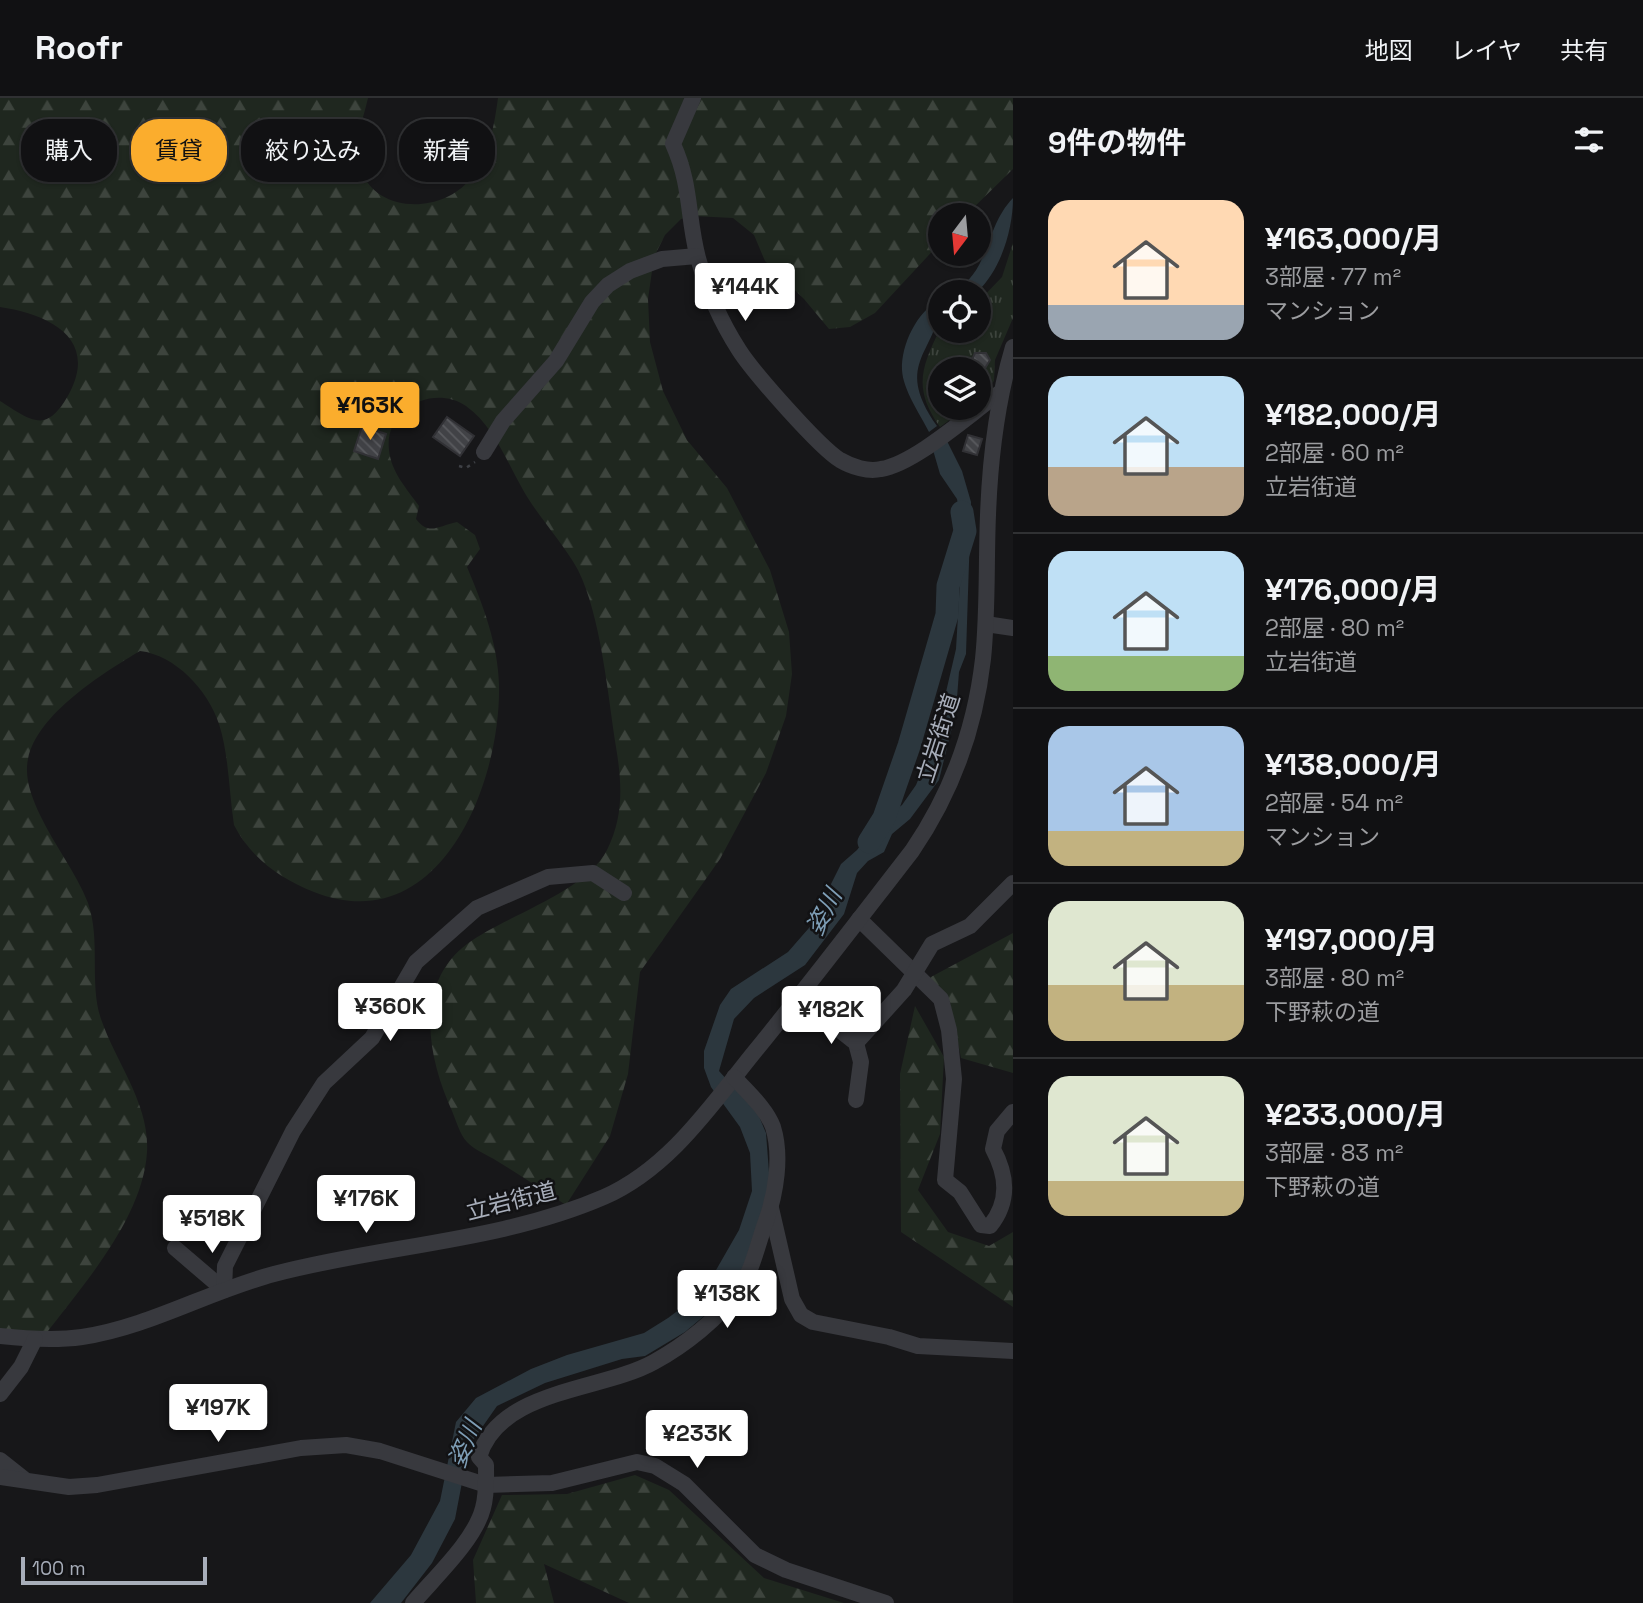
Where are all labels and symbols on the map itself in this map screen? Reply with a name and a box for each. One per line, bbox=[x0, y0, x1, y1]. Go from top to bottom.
north arrow bbox=[928, 203, 990, 266]
pin: ¥144K bbox=[696, 264, 794, 323]
pin: ¥163K bbox=[321, 382, 419, 442]
street label: 立岩街道 bbox=[910, 690, 966, 786]
water label: 姿川 bbox=[799, 881, 850, 940]
pin: ¥360K bbox=[341, 984, 439, 1043]
pin: ¥182K bbox=[782, 986, 880, 1046]
street label: 立岩街道 bbox=[463, 1175, 559, 1227]
pin: ¥176K bbox=[317, 1176, 415, 1235]
pin: ¥518K bbox=[163, 1196, 261, 1255]
pin: ¥138K bbox=[678, 1270, 776, 1330]
pin: ¥197K bbox=[169, 1384, 267, 1444]
pin: ¥233K bbox=[648, 1410, 746, 1470]
water label: 姿川 bbox=[441, 1413, 489, 1472]
scale bar bbox=[21, 1554, 206, 1586]

